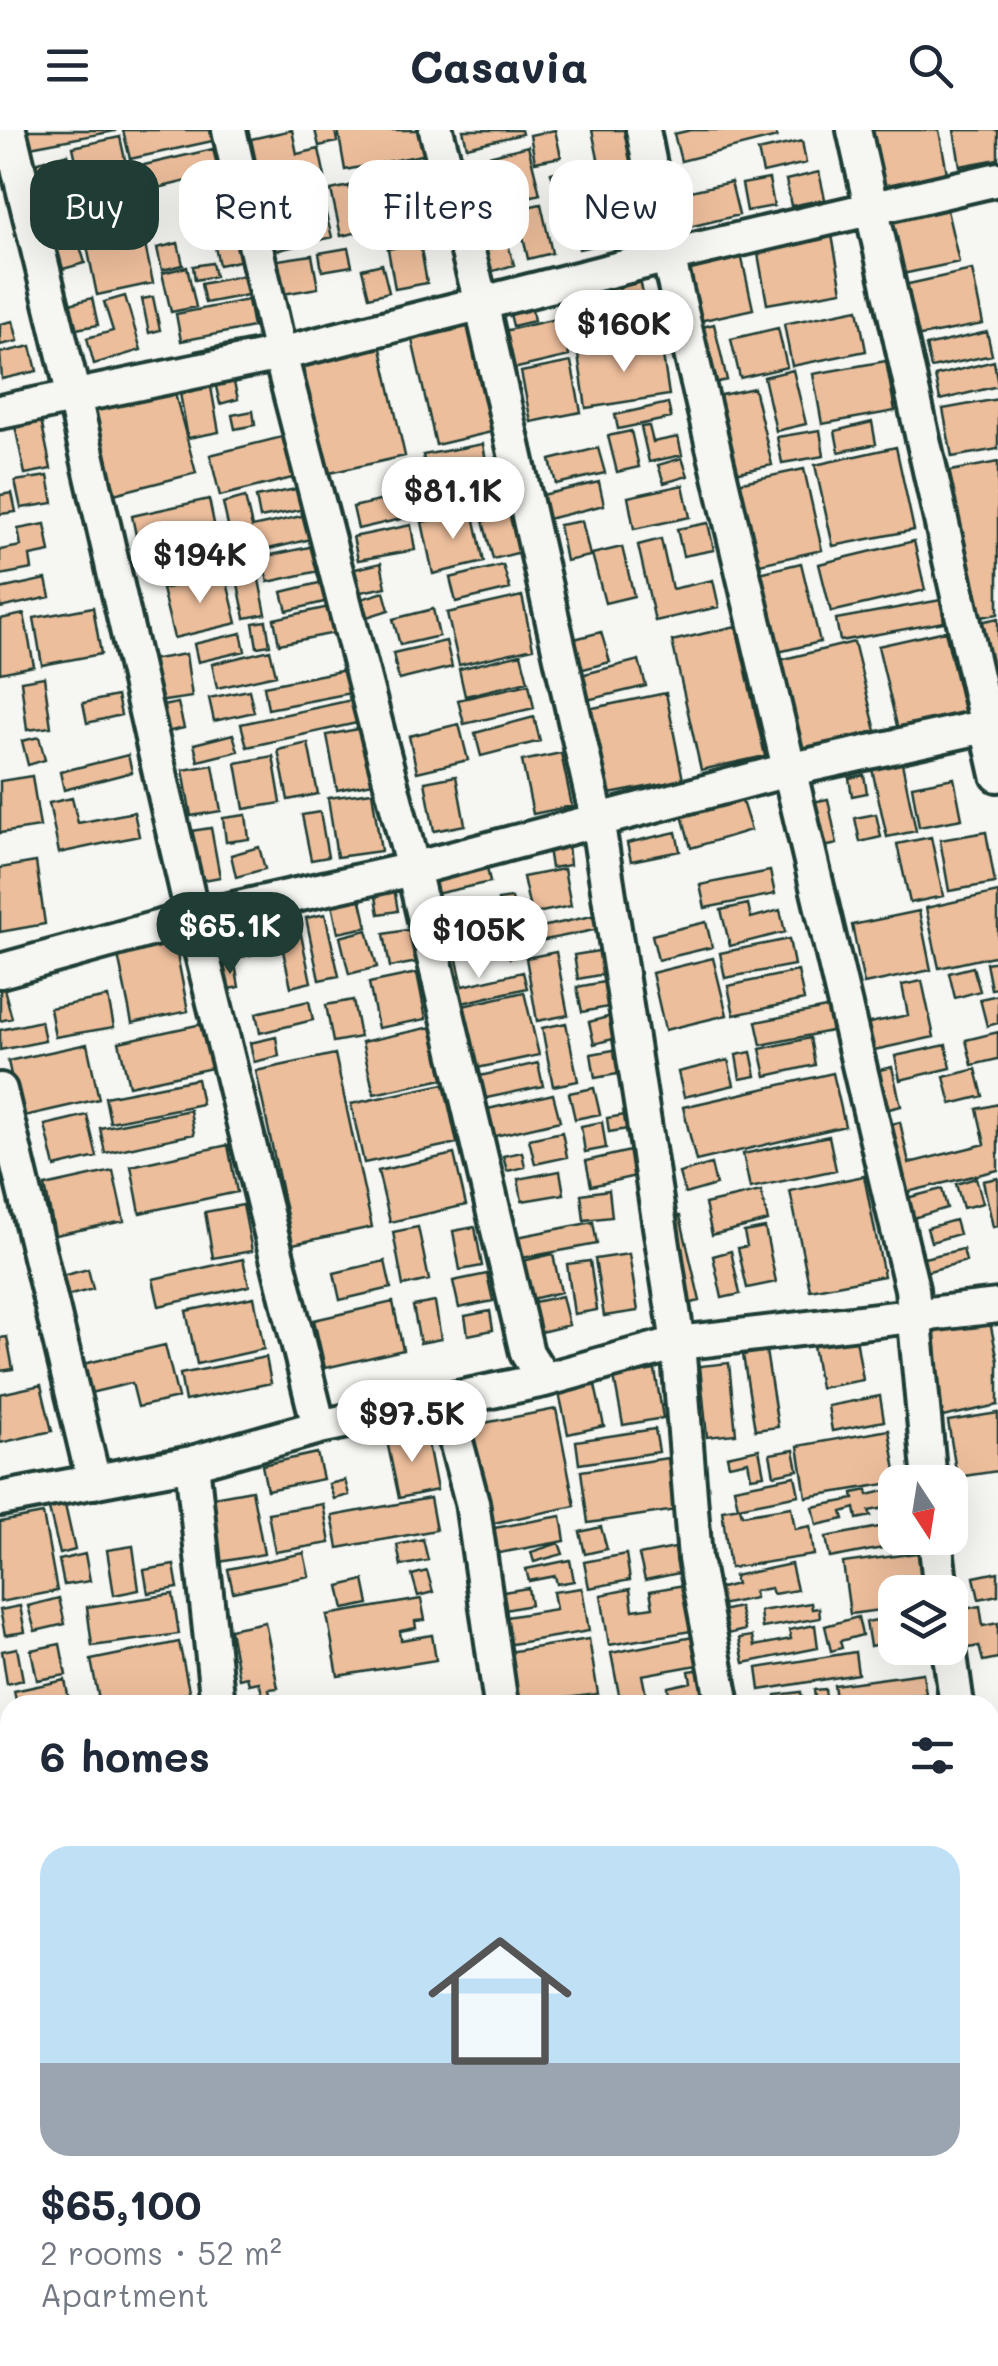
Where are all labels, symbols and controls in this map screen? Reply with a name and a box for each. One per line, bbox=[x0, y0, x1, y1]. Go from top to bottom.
text: Casavia bbox=[410, 36, 588, 94]
icon: menu bbox=[40, 38, 95, 93]
icon: search bbox=[903, 38, 958, 93]
chip: Buy bbox=[30, 160, 159, 250]
chip: Rent bbox=[179, 160, 328, 250]
chip: Filters bbox=[348, 160, 529, 250]
chip: New bbox=[549, 160, 693, 250]
pin: $160K bbox=[554, 290, 694, 375]
text: $160K bbox=[577, 301, 671, 343]
pin: $81.1K bbox=[372, 457, 534, 542]
text: $81.1K bbox=[404, 468, 502, 510]
pin: $194K bbox=[130, 521, 270, 606]
text: $194K bbox=[153, 532, 247, 574]
pin: $65.1K bbox=[149, 892, 311, 977]
pin: $105K bbox=[409, 896, 549, 981]
text: $65.1K bbox=[179, 903, 281, 945]
text: $105K bbox=[432, 907, 526, 949]
pin: $97.5K bbox=[331, 1380, 493, 1465]
text: $97.5K bbox=[359, 1391, 465, 1433]
north arrow bbox=[878, 1465, 968, 1555]
map controls bbox=[878, 1465, 968, 1665]
button: layers bbox=[878, 1575, 968, 1665]
text: 6 homes bbox=[40, 1728, 210, 1783]
icon: filters bbox=[905, 1728, 960, 1783]
icon: home bbox=[410, 1911, 590, 2091]
text: $65,100 bbox=[40, 2176, 201, 2231]
text: 2 rooms · 52 m² bbox=[40, 2231, 282, 2273]
text: Apartment bbox=[40, 2273, 209, 2315]

